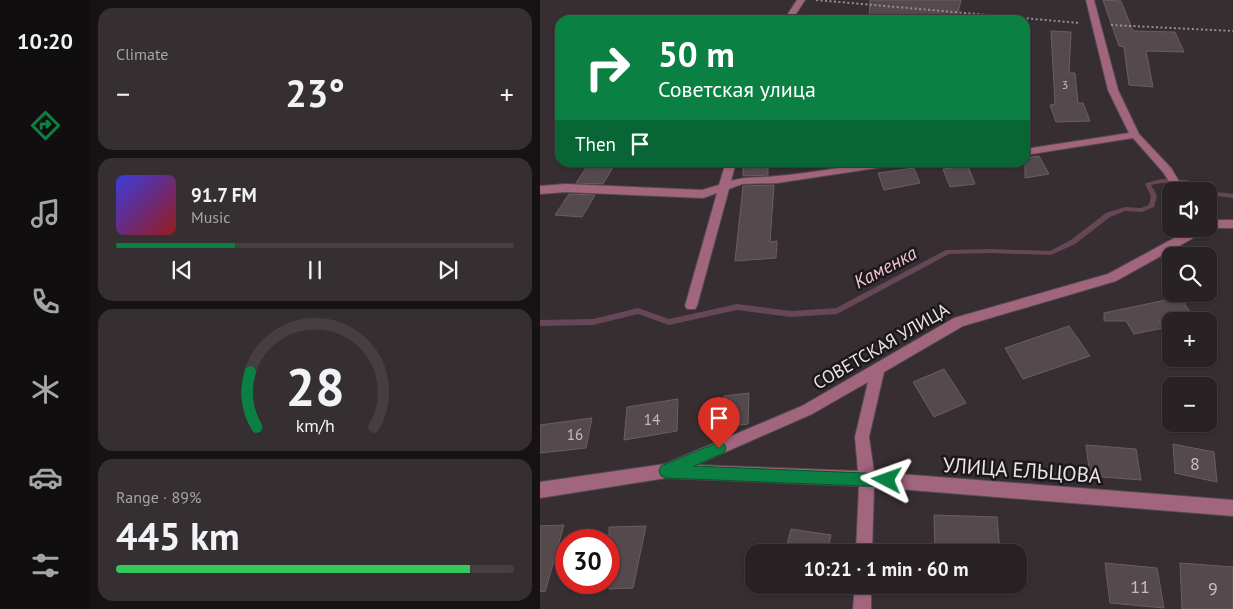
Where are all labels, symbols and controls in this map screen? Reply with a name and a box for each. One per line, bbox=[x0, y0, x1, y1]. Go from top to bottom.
text: 10:20 bbox=[17, 27, 73, 55]
text: 50 m bbox=[658, 31, 735, 77]
icon: right bbox=[575, 35, 640, 100]
text: Climate bbox=[116, 44, 168, 64]
text: 23° bbox=[285, 68, 345, 117]
text: − bbox=[116, 75, 130, 112]
text: + bbox=[500, 75, 514, 112]
text: Советская улица bbox=[658, 75, 816, 103]
house number: 3 bbox=[1062, 77, 1068, 92]
icon: directions bbox=[28, 108, 63, 143]
icon: arrive bbox=[626, 130, 654, 158]
text: Then bbox=[575, 132, 616, 156]
map controls bbox=[1162, 182, 1217, 432]
button: sound bbox=[1162, 182, 1217, 237]
text: 91.7 FM bbox=[191, 183, 257, 207]
icon: music bbox=[28, 196, 63, 231]
text: Music bbox=[191, 207, 231, 227]
water label: Каменка bbox=[849, 240, 921, 294]
button: search bbox=[1162, 247, 1217, 302]
icon: previous bbox=[168, 256, 196, 284]
icon: pause bbox=[301, 256, 329, 284]
icon: next bbox=[434, 256, 462, 284]
icon: phone bbox=[28, 284, 63, 319]
street label: СОВЕТСКАЯ УЛИЦА bbox=[809, 297, 954, 394]
button: + bbox=[1162, 312, 1217, 367]
text: 28 bbox=[286, 353, 344, 420]
icon: climate bbox=[28, 372, 63, 407]
button: − bbox=[1162, 377, 1217, 432]
pin bbox=[698, 397, 740, 448]
icon: arrive bbox=[705, 404, 733, 432]
house number: 14 bbox=[644, 410, 660, 429]
text: km/h bbox=[295, 414, 335, 437]
house number: 16 bbox=[567, 425, 583, 444]
street label: УЛИЦА ЕЛЬЦОВА bbox=[942, 451, 1103, 489]
house number: 8 bbox=[1190, 452, 1200, 475]
position arrow bbox=[860, 453, 912, 505]
icon: car bbox=[28, 460, 63, 495]
text: Range · 89% bbox=[116, 487, 201, 507]
text: 445 km bbox=[116, 511, 240, 560]
speed limit sign: 30 bbox=[555, 529, 620, 594]
icon: filters bbox=[28, 548, 63, 583]
text: 10:21 · 1 min · 60 m bbox=[803, 557, 969, 581]
house number: 11 bbox=[1130, 575, 1150, 598]
house number: 9 bbox=[1208, 577, 1218, 600]

